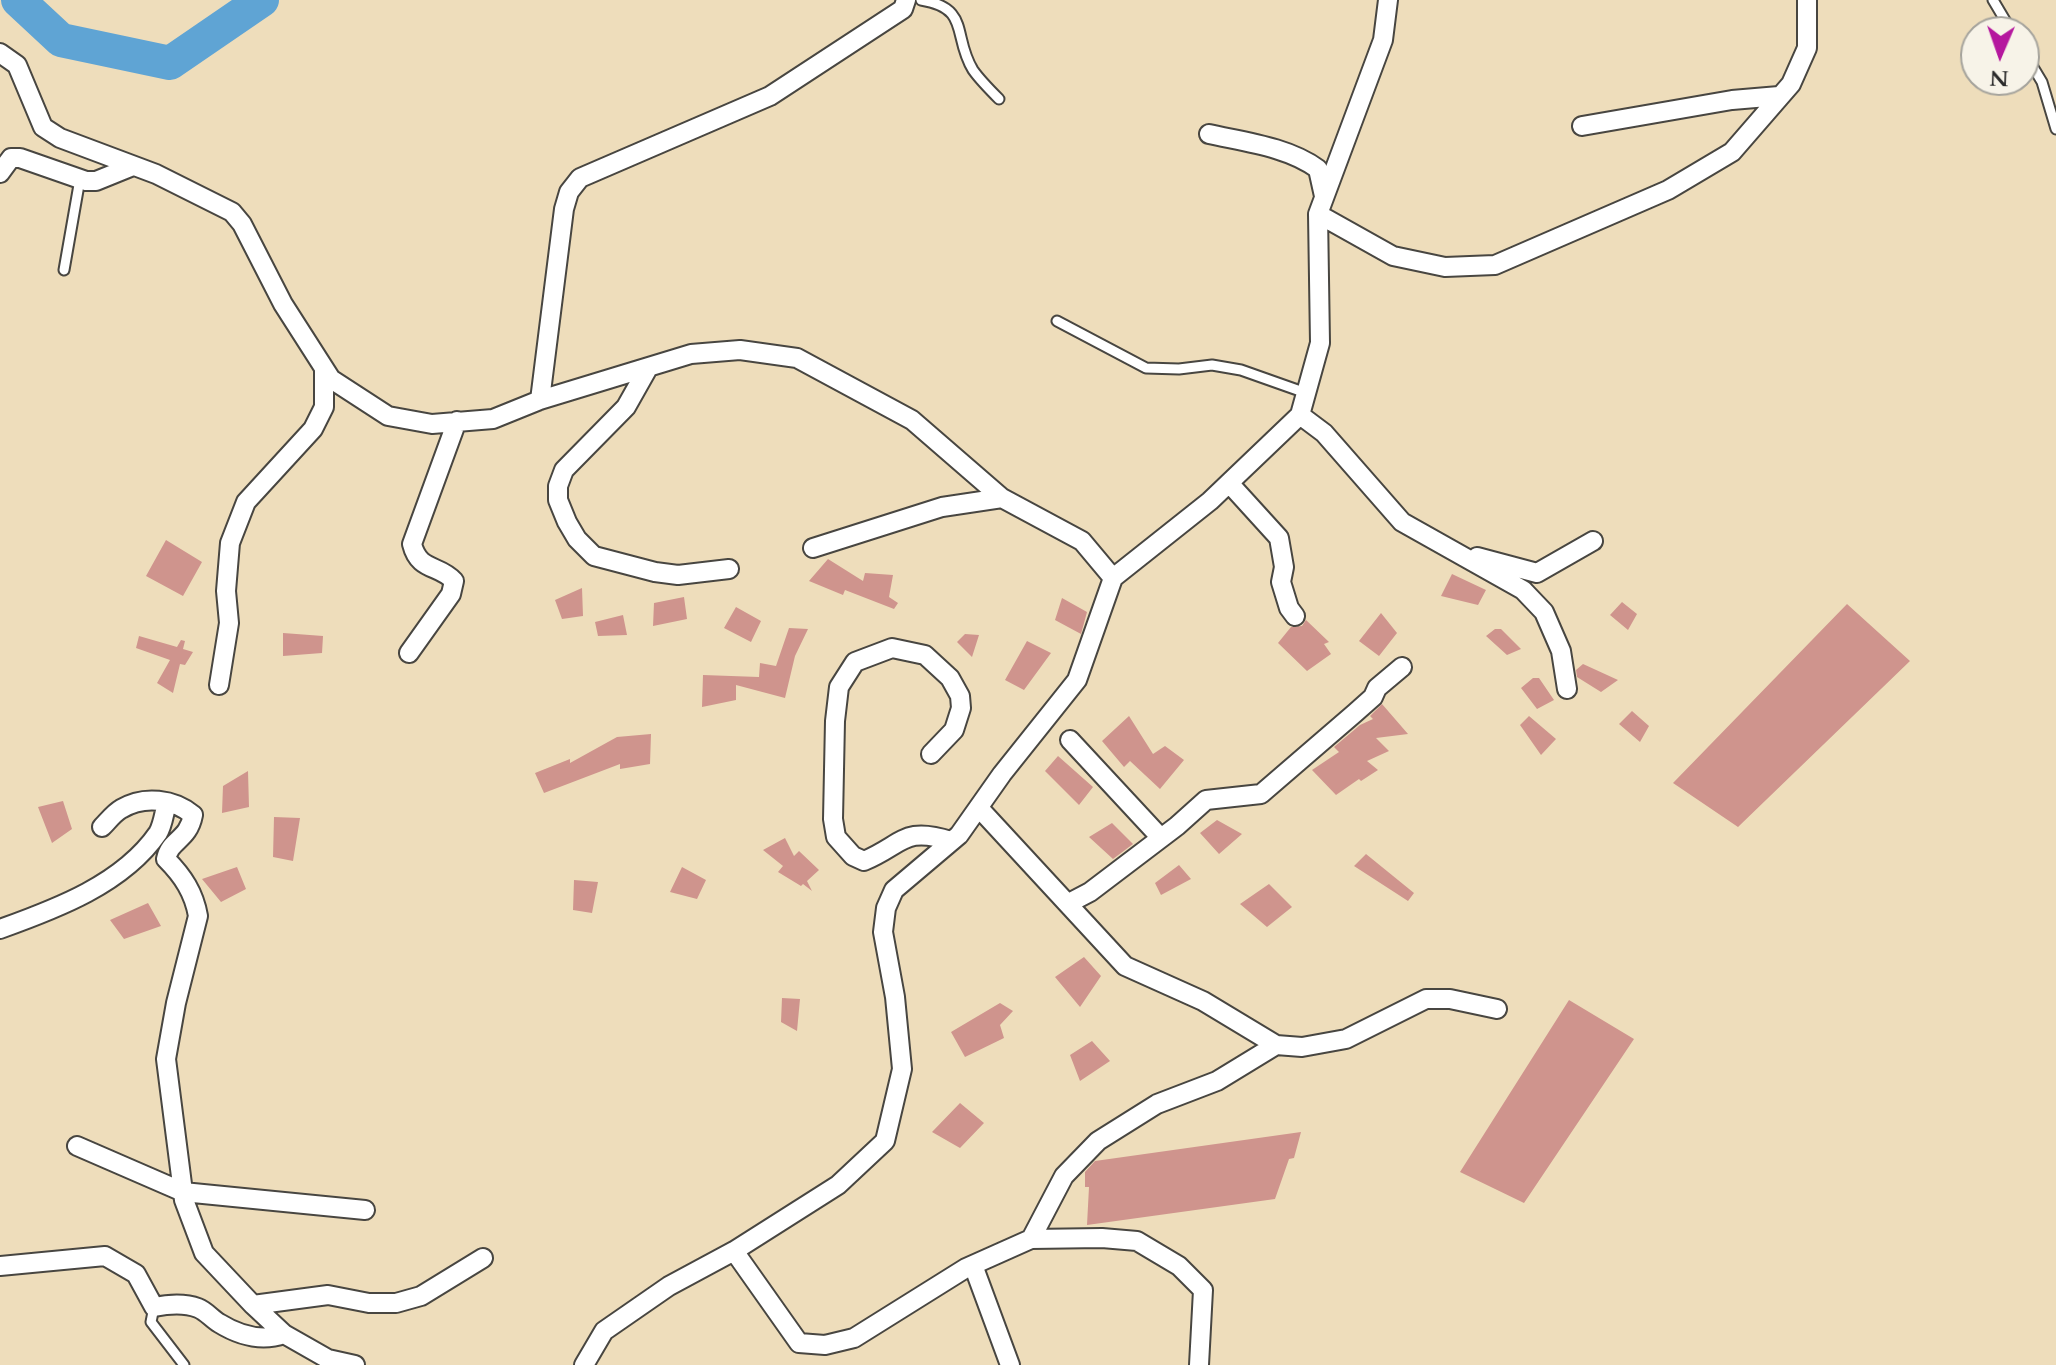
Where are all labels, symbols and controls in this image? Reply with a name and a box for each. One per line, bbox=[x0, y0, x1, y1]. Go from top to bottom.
north arrow bbox=[1960, 16, 2040, 96]
text: N bbox=[1989, 63, 2009, 93]

